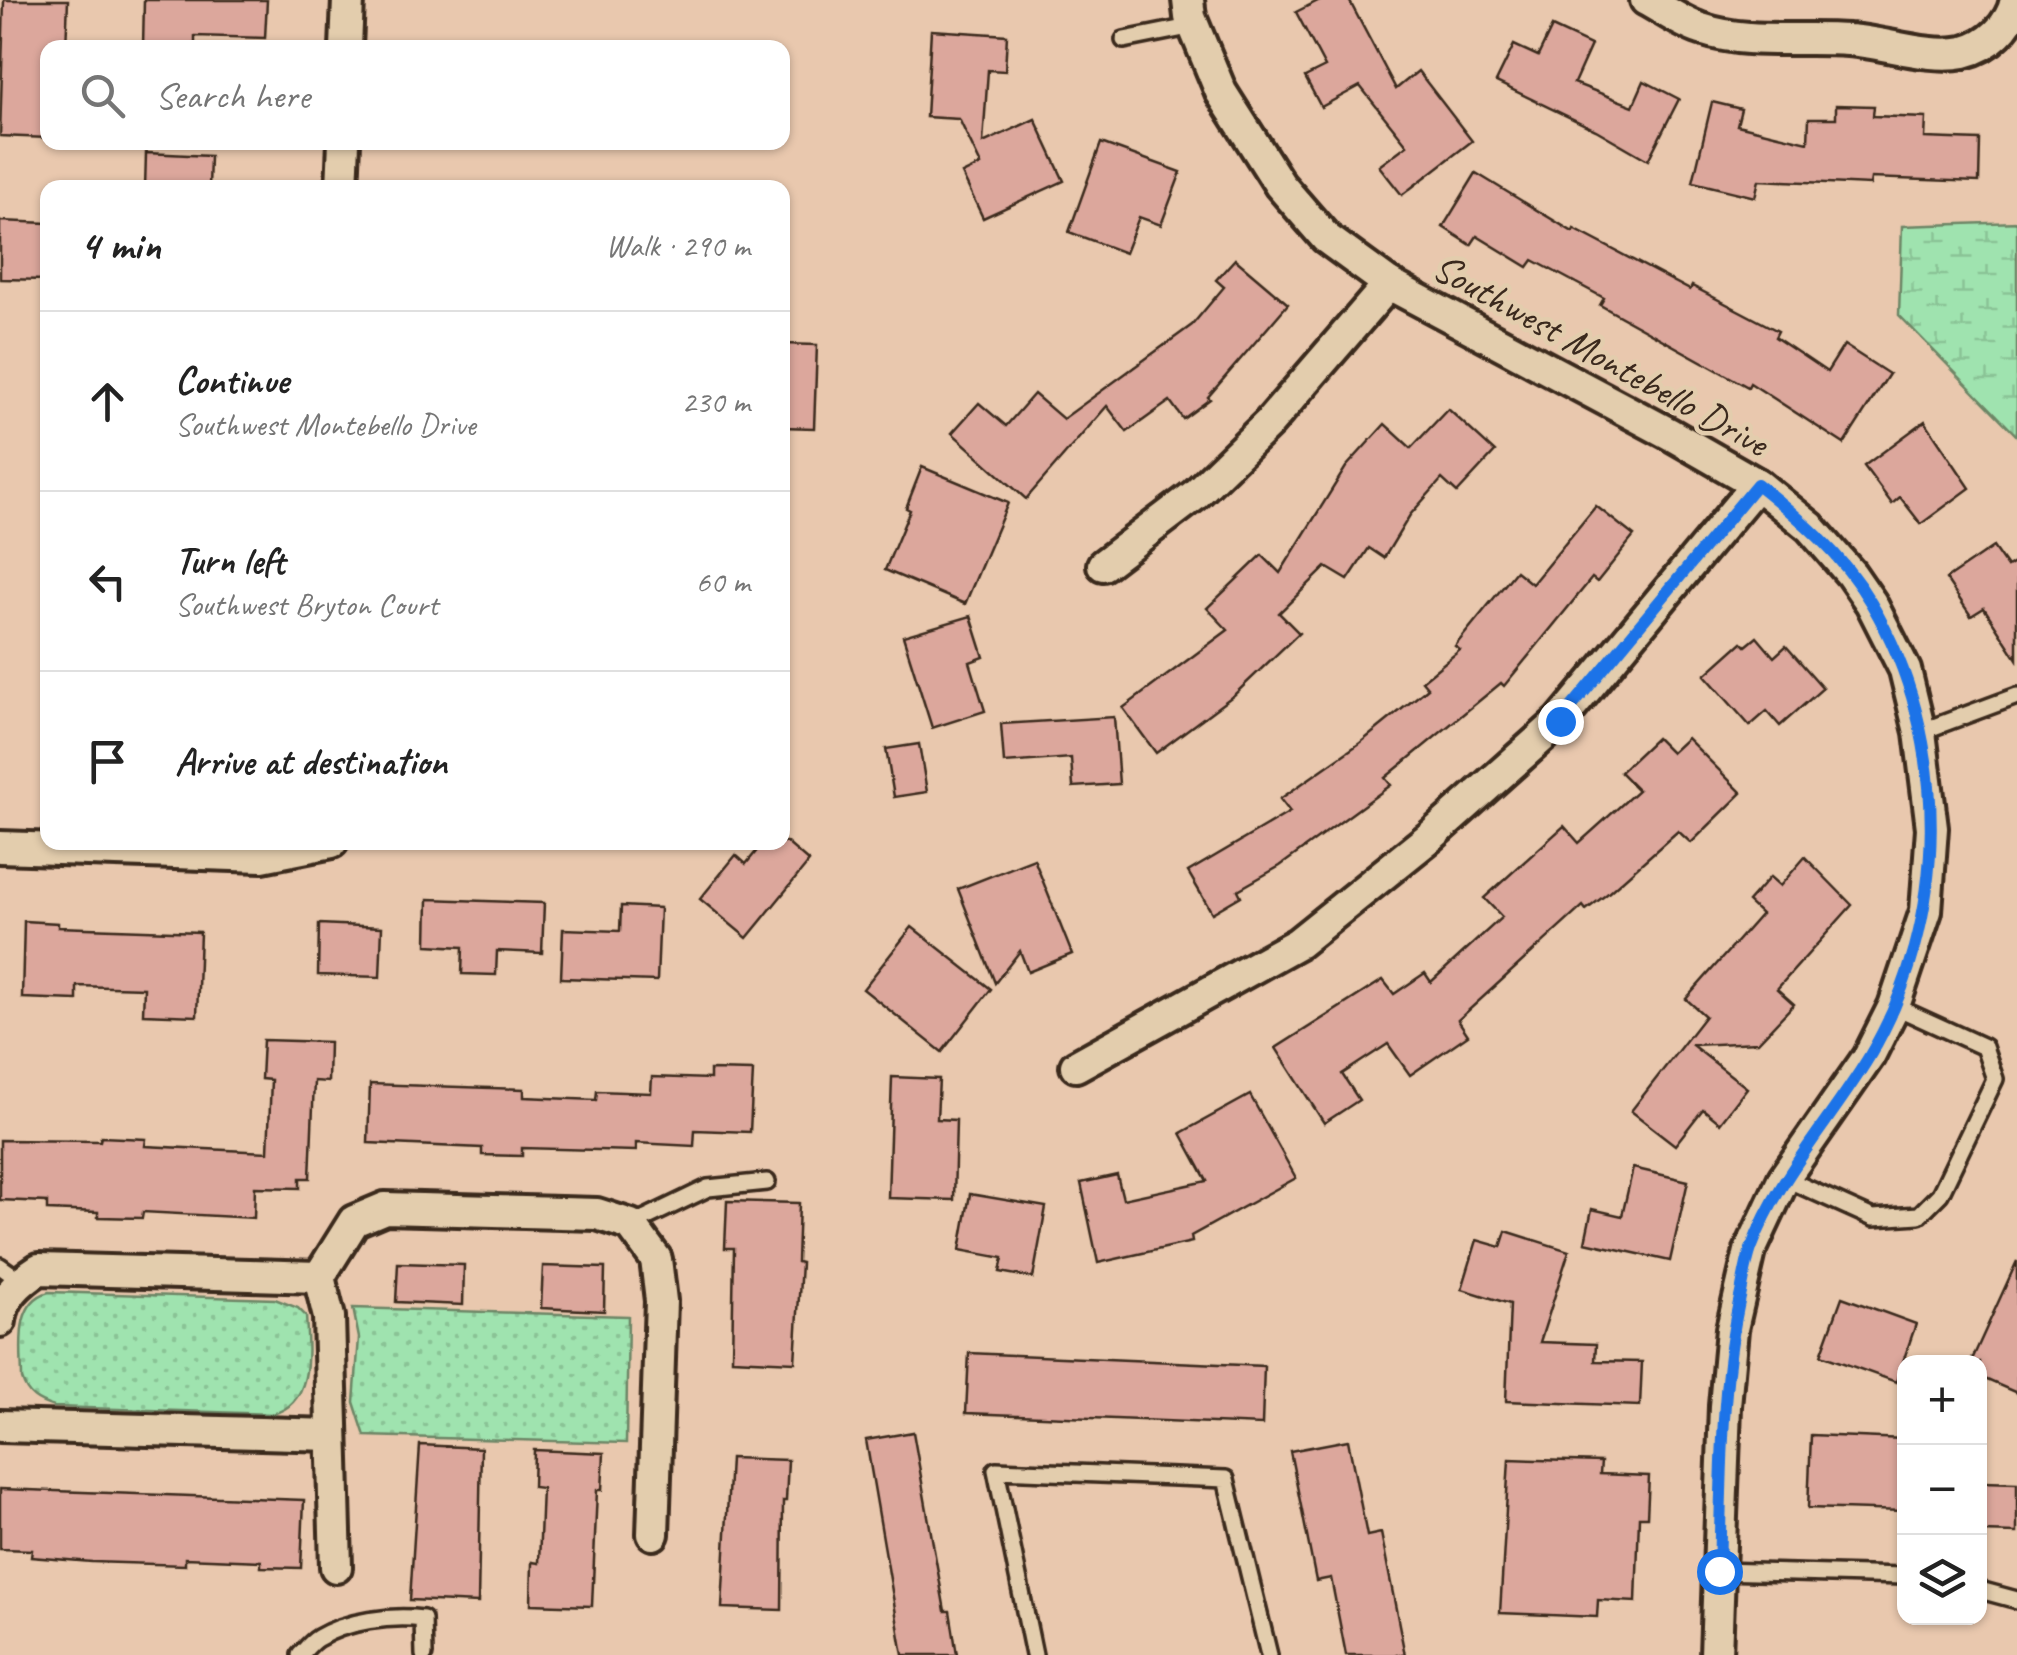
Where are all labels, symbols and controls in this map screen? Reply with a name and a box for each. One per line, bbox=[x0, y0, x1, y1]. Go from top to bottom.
search box bbox=[40, 40, 790, 150]
icon: search bbox=[75, 68, 130, 123]
text: Search here bbox=[155, 72, 310, 119]
text: 4 min bbox=[80, 219, 160, 272]
text: Walk · 290 m bbox=[606, 225, 750, 266]
street label: Southwest Montebello Drive bbox=[1424, 242, 1780, 469]
text: Continue bbox=[175, 357, 289, 404]
icon: ahead bbox=[80, 374, 135, 429]
text: 230 m bbox=[681, 381, 750, 422]
text: Southwest Montebello Drive bbox=[175, 404, 476, 445]
text: Turn left bbox=[175, 537, 285, 584]
icon: left bbox=[80, 554, 135, 609]
text: 60 m bbox=[696, 561, 750, 602]
text: Southwest Bryton Court bbox=[175, 584, 438, 625]
route end bbox=[1538, 699, 1584, 745]
icon: arrive bbox=[80, 734, 135, 789]
text: Arrive at destination bbox=[175, 738, 447, 785]
map controls bbox=[1897, 1355, 1987, 1625]
button: + bbox=[1897, 1355, 1987, 1445]
button: − bbox=[1897, 1445, 1987, 1535]
button: layers bbox=[1897, 1535, 1987, 1625]
route start bbox=[1697, 1549, 1743, 1595]

